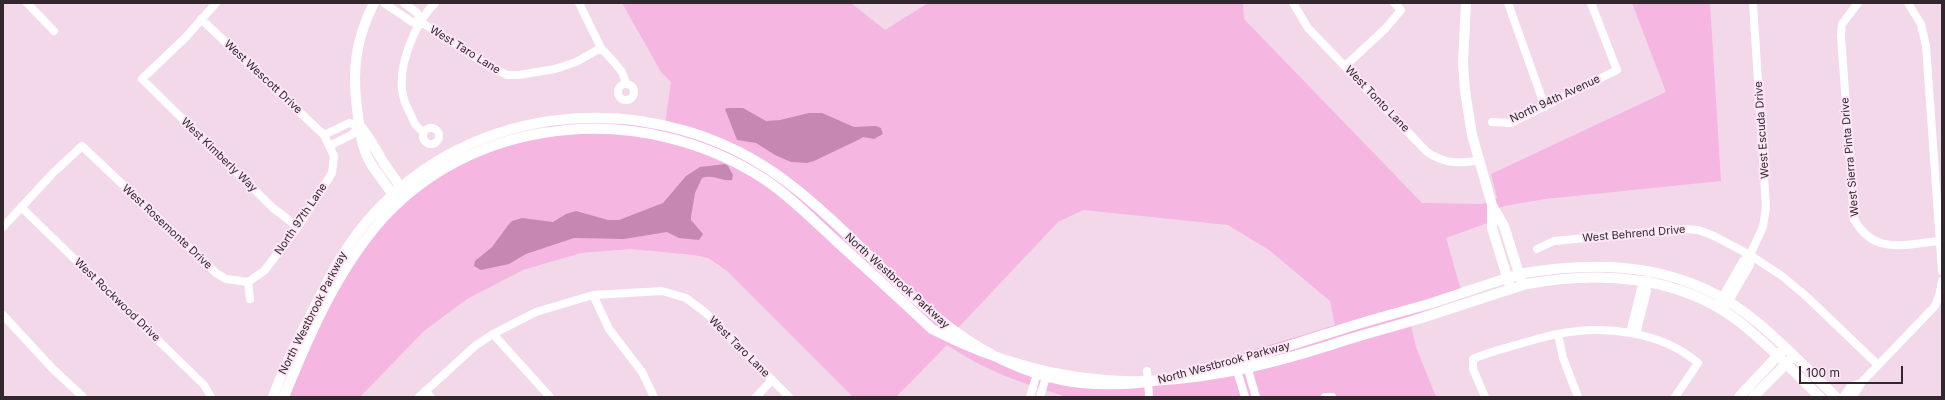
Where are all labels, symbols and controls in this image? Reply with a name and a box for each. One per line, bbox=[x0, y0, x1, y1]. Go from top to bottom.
street label: West Taro Lane bbox=[427, 23, 503, 77]
street label: West Wescott Drive bbox=[221, 37, 305, 117]
street label: West Tonto Lane bbox=[1342, 63, 1412, 135]
street label: North 94th Avenue bbox=[1508, 72, 1602, 126]
street label: West Escuda Drive bbox=[1752, 81, 1772, 179]
street label: West Sierra Pinta Drive bbox=[1838, 97, 1862, 217]
street label: West Kimberly Way bbox=[178, 115, 260, 195]
street label: North 97th Lane bbox=[272, 181, 330, 257]
street label: West Rosemonte Drive bbox=[119, 182, 215, 272]
street label: West Behrend Drive bbox=[1582, 223, 1686, 245]
street label: North Westbrook Parkway bbox=[842, 231, 952, 331]
street label: North Westbrook Parkway bbox=[276, 249, 350, 377]
street label: West Rockwood Drive bbox=[71, 256, 163, 344]
street label: West Taro Lane bbox=[706, 314, 772, 380]
street label: North Westbrook Parkway bbox=[1156, 339, 1292, 387]
scale bar bbox=[1801, 358, 1905, 384]
text: 100 m bbox=[1806, 365, 1840, 380]

